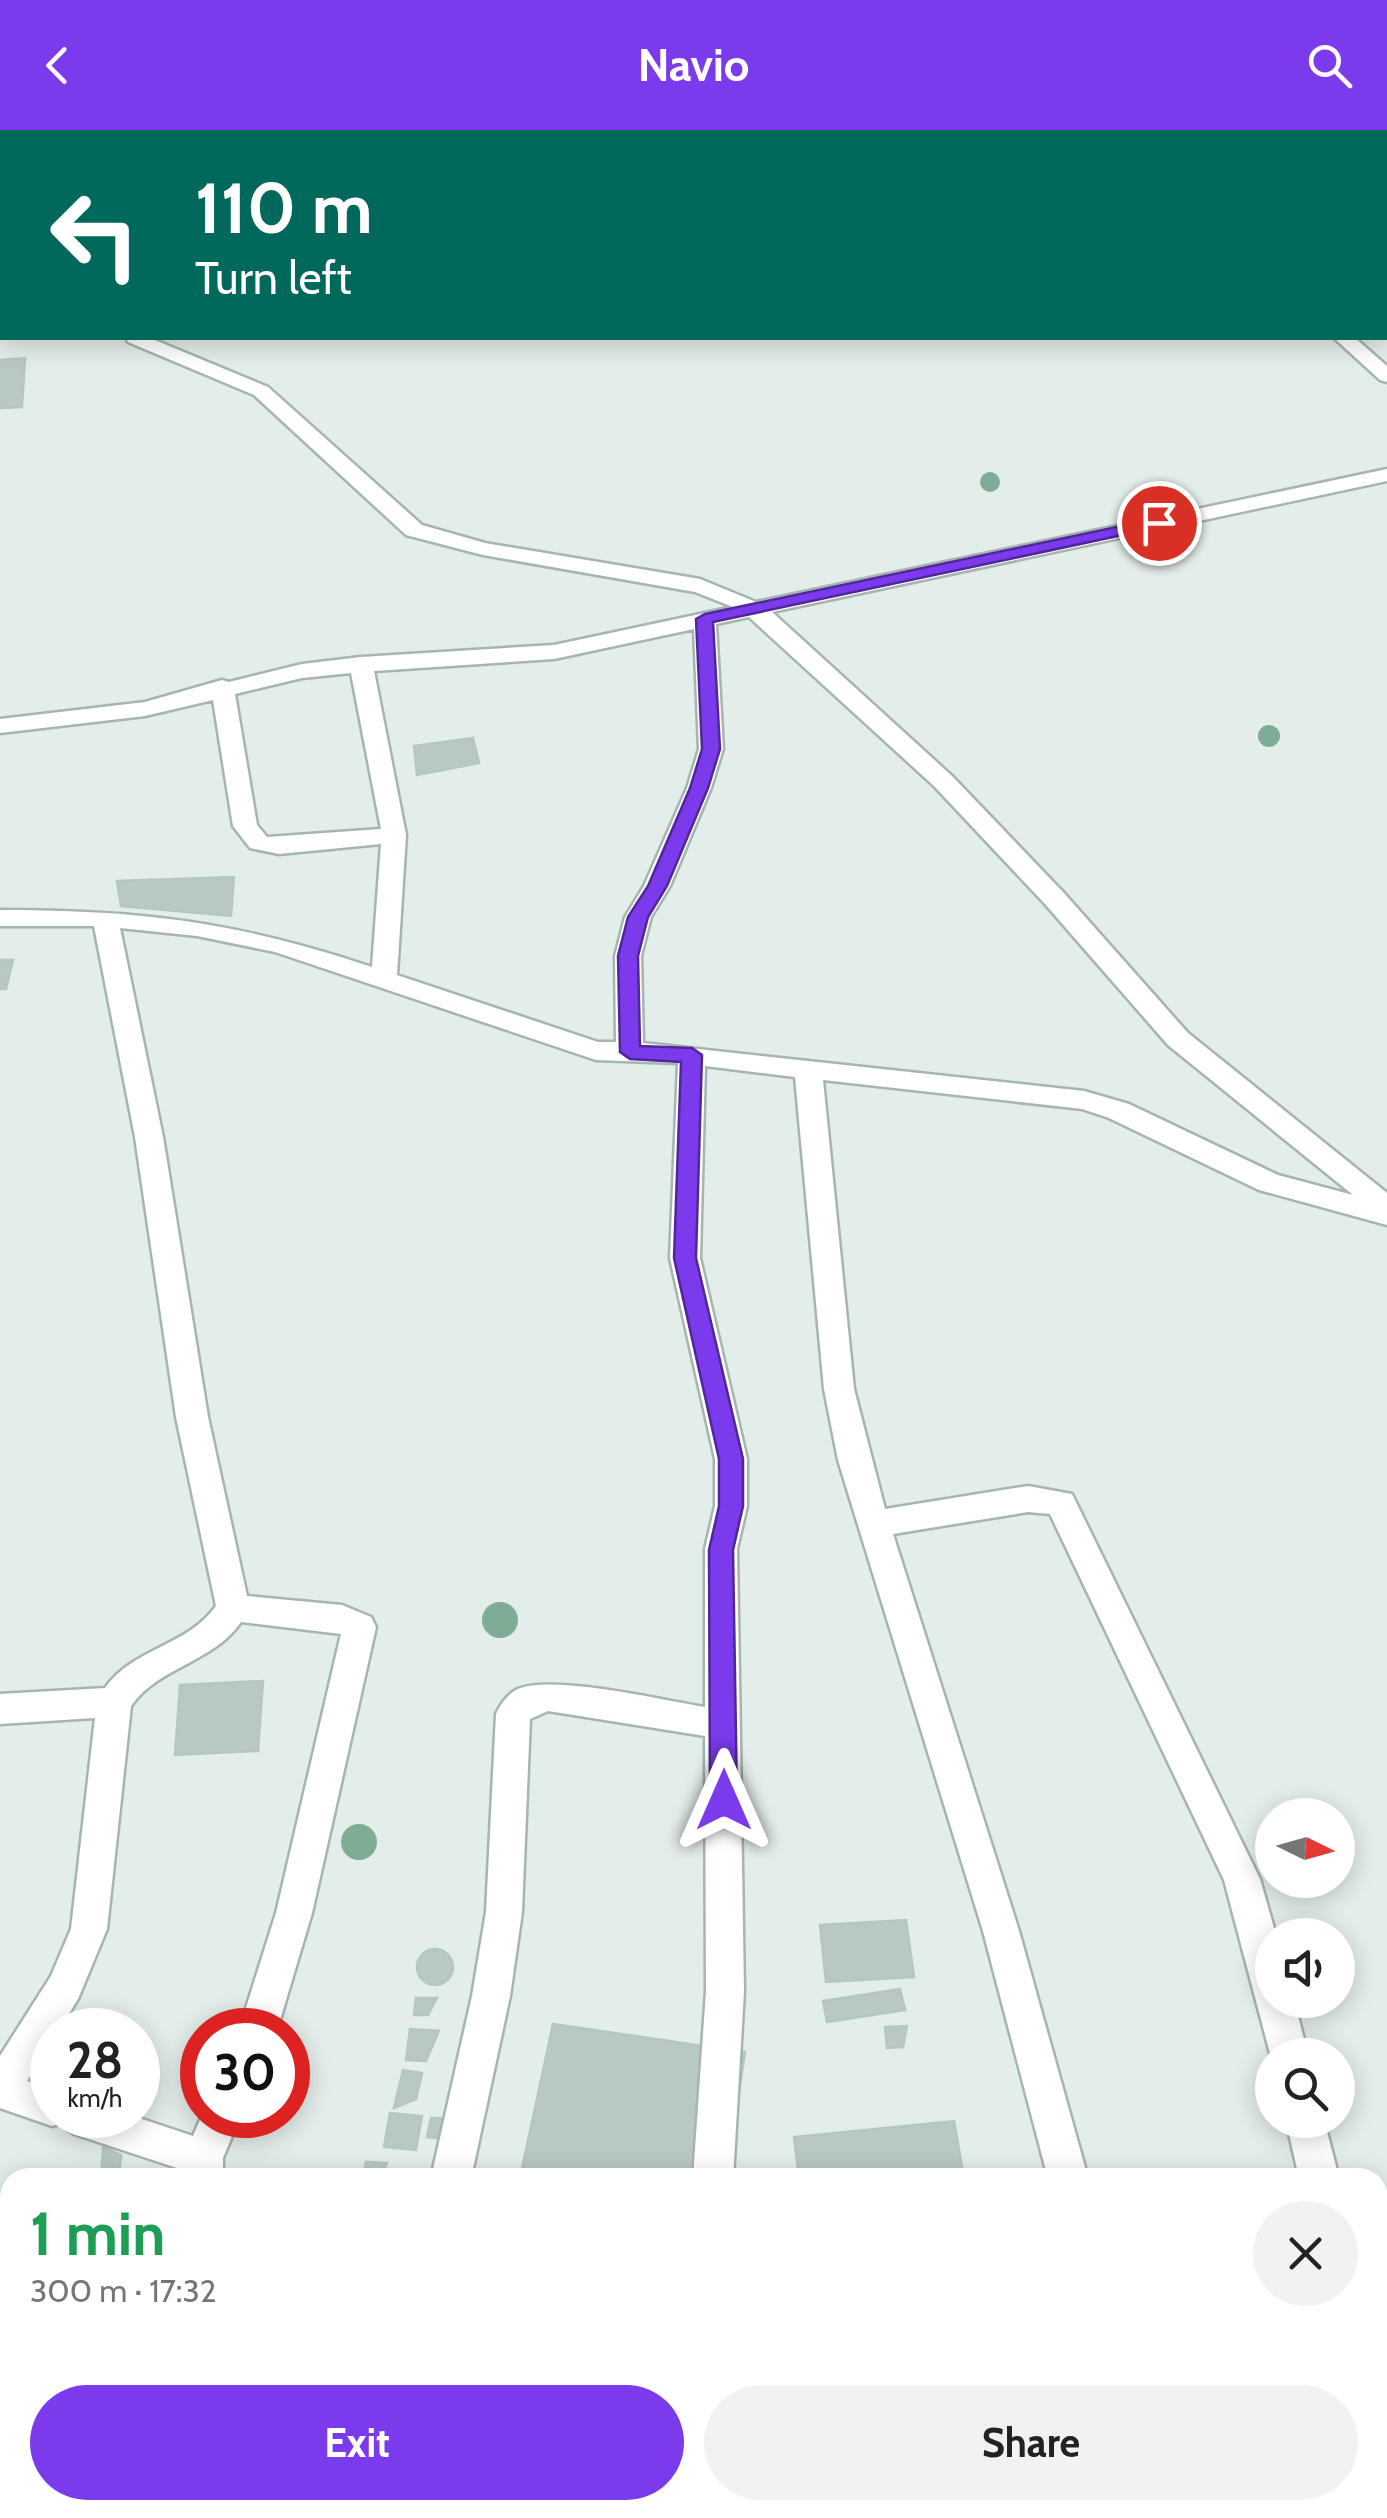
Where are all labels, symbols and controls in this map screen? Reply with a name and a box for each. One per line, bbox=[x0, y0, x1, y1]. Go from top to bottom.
icon: back bbox=[30, 38, 85, 93]
text: Navio bbox=[638, 38, 749, 92]
icon: search bbox=[1302, 38, 1357, 93]
text: 110 m bbox=[195, 165, 373, 251]
icon: left bbox=[30, 170, 160, 300]
text: Turn left bbox=[195, 251, 352, 305]
pin bbox=[1117, 481, 1202, 566]
icon: arrive bbox=[1132, 496, 1187, 551]
position arrow bbox=[672, 1748, 776, 1852]
north arrow bbox=[1255, 1798, 1355, 1898]
map controls bbox=[1255, 1798, 1355, 2138]
button: sound bbox=[1255, 1918, 1355, 2018]
speed limit sign: 30 bbox=[180, 2008, 310, 2138]
text: 28 bbox=[67, 2030, 123, 2091]
button: search bbox=[1255, 2038, 1355, 2138]
text: km/h bbox=[68, 2083, 122, 2113]
text: 1 min bbox=[30, 2197, 165, 2270]
button: close bbox=[1253, 2201, 1358, 2306]
text: 300 m · 17:32 bbox=[30, 2271, 217, 2310]
button: Exit bbox=[30, 2385, 684, 2500]
button: Share bbox=[704, 2385, 1358, 2500]

